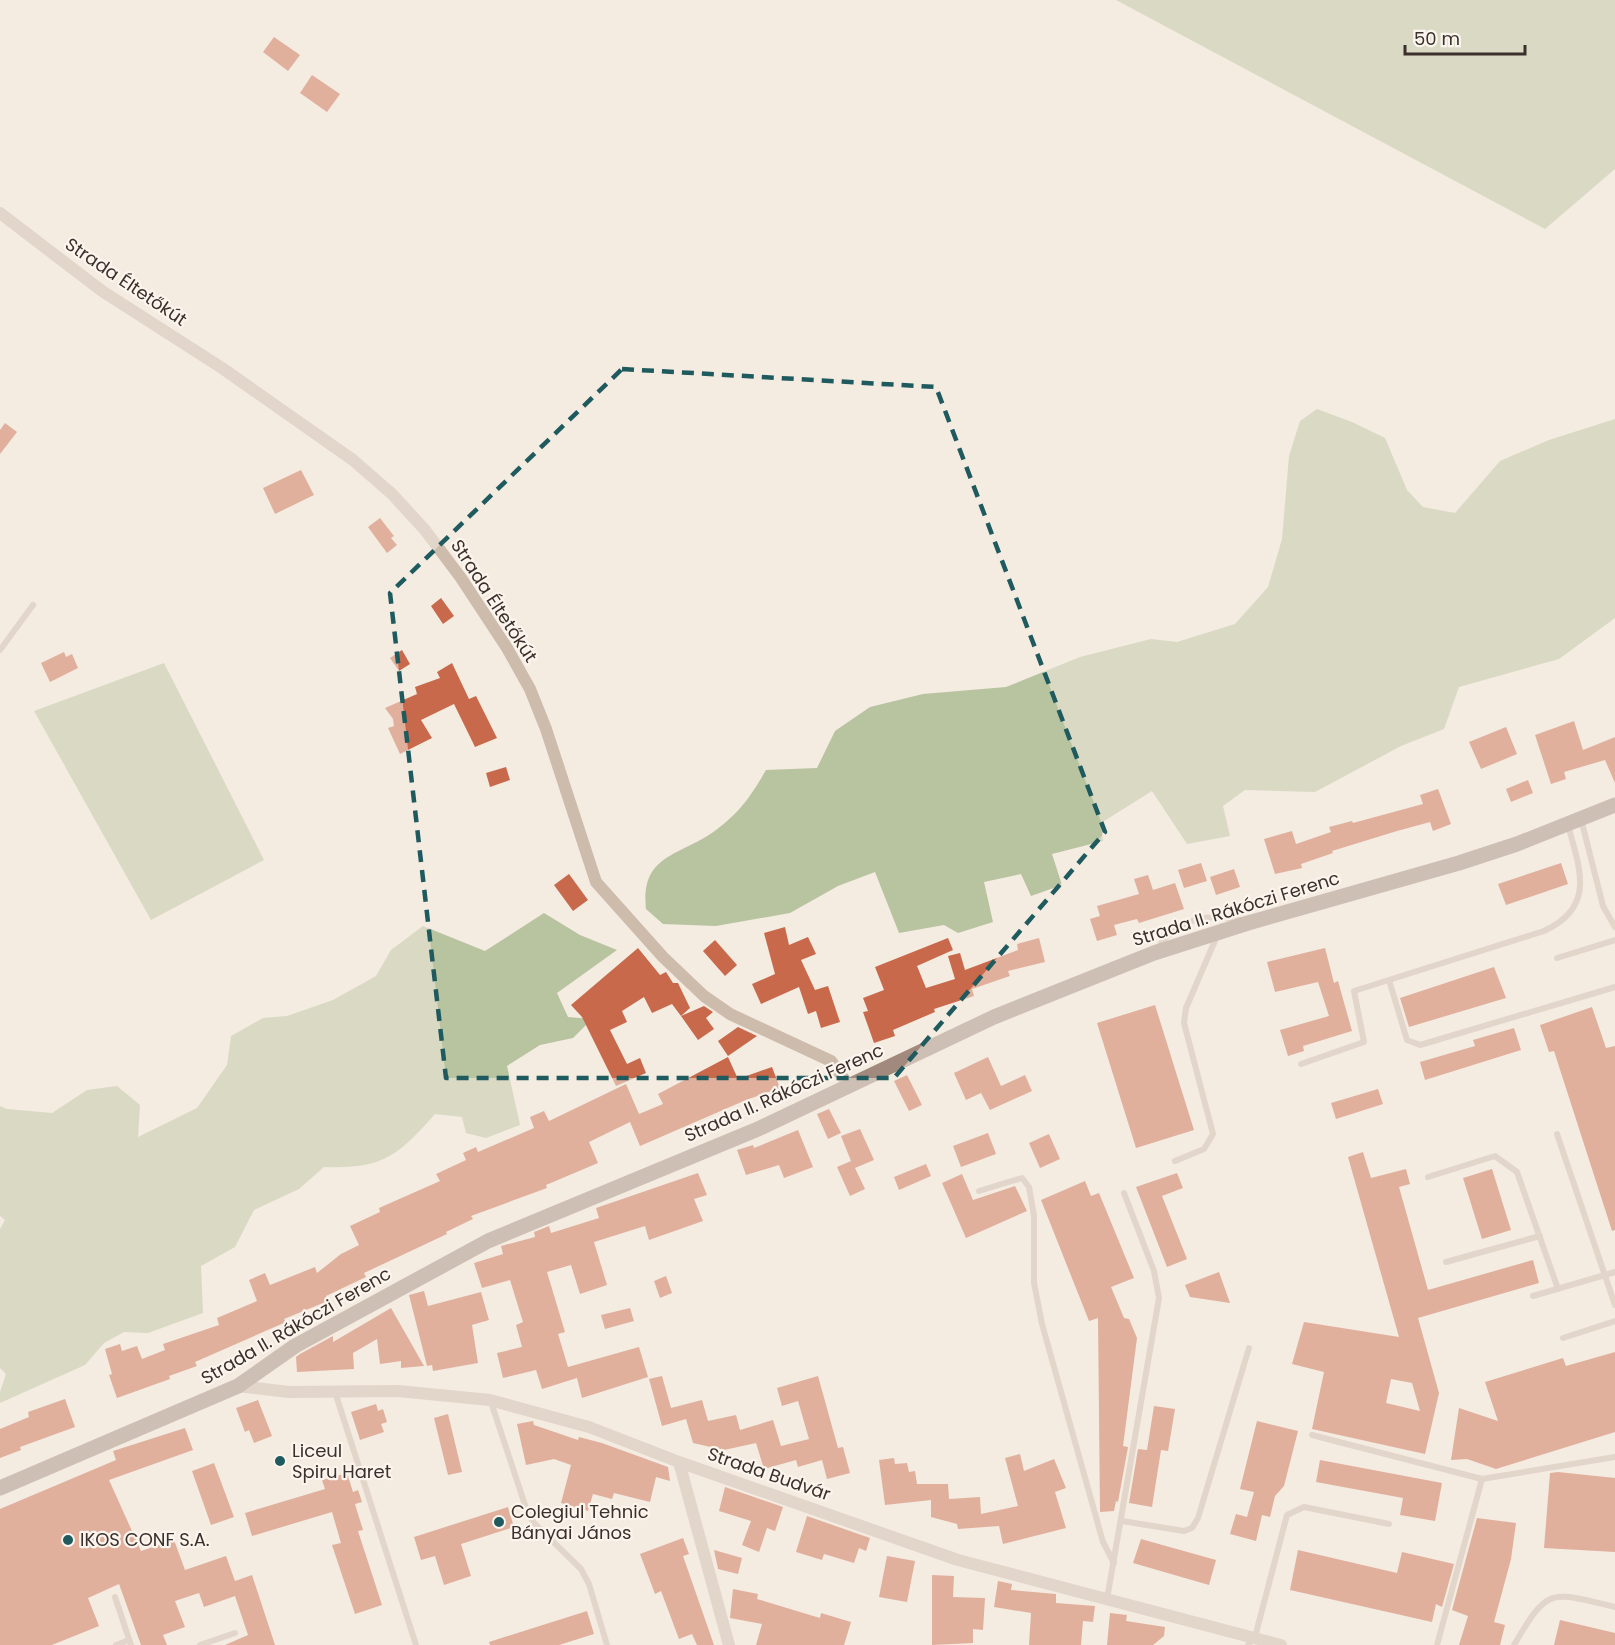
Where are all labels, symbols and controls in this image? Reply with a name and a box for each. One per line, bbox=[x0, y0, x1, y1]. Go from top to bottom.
scale bar bbox=[1405, 18, 1525, 56]
text: 50 m bbox=[1414, 26, 1460, 51]
street label: Strada Éltetőkút bbox=[60, 232, 192, 332]
street label: Strada Éltetőkút bbox=[445, 534, 544, 667]
street label: Strada II. Rákóczi Ferenc bbox=[1129, 865, 1343, 952]
street label: Strada II. Rákóczi Ferenc bbox=[680, 1037, 887, 1148]
street label: Strada II. Rákóczi Ferenc bbox=[196, 1261, 395, 1390]
place label: Liceul Spiru Haret bbox=[292, 1438, 391, 1484]
street label: Strada Budvár bbox=[704, 1441, 834, 1506]
marker: Liceul Spiru Haret bbox=[273, 1454, 287, 1468]
place label: Colegiul Tehnic Bányai János bbox=[511, 1499, 649, 1545]
marker: Colegiul Tehnic Bányai János bbox=[492, 1515, 506, 1529]
place label: IKOS CONF S.A. bbox=[80, 1527, 210, 1552]
marker: IKOS CONF S.A. bbox=[61, 1533, 75, 1547]

